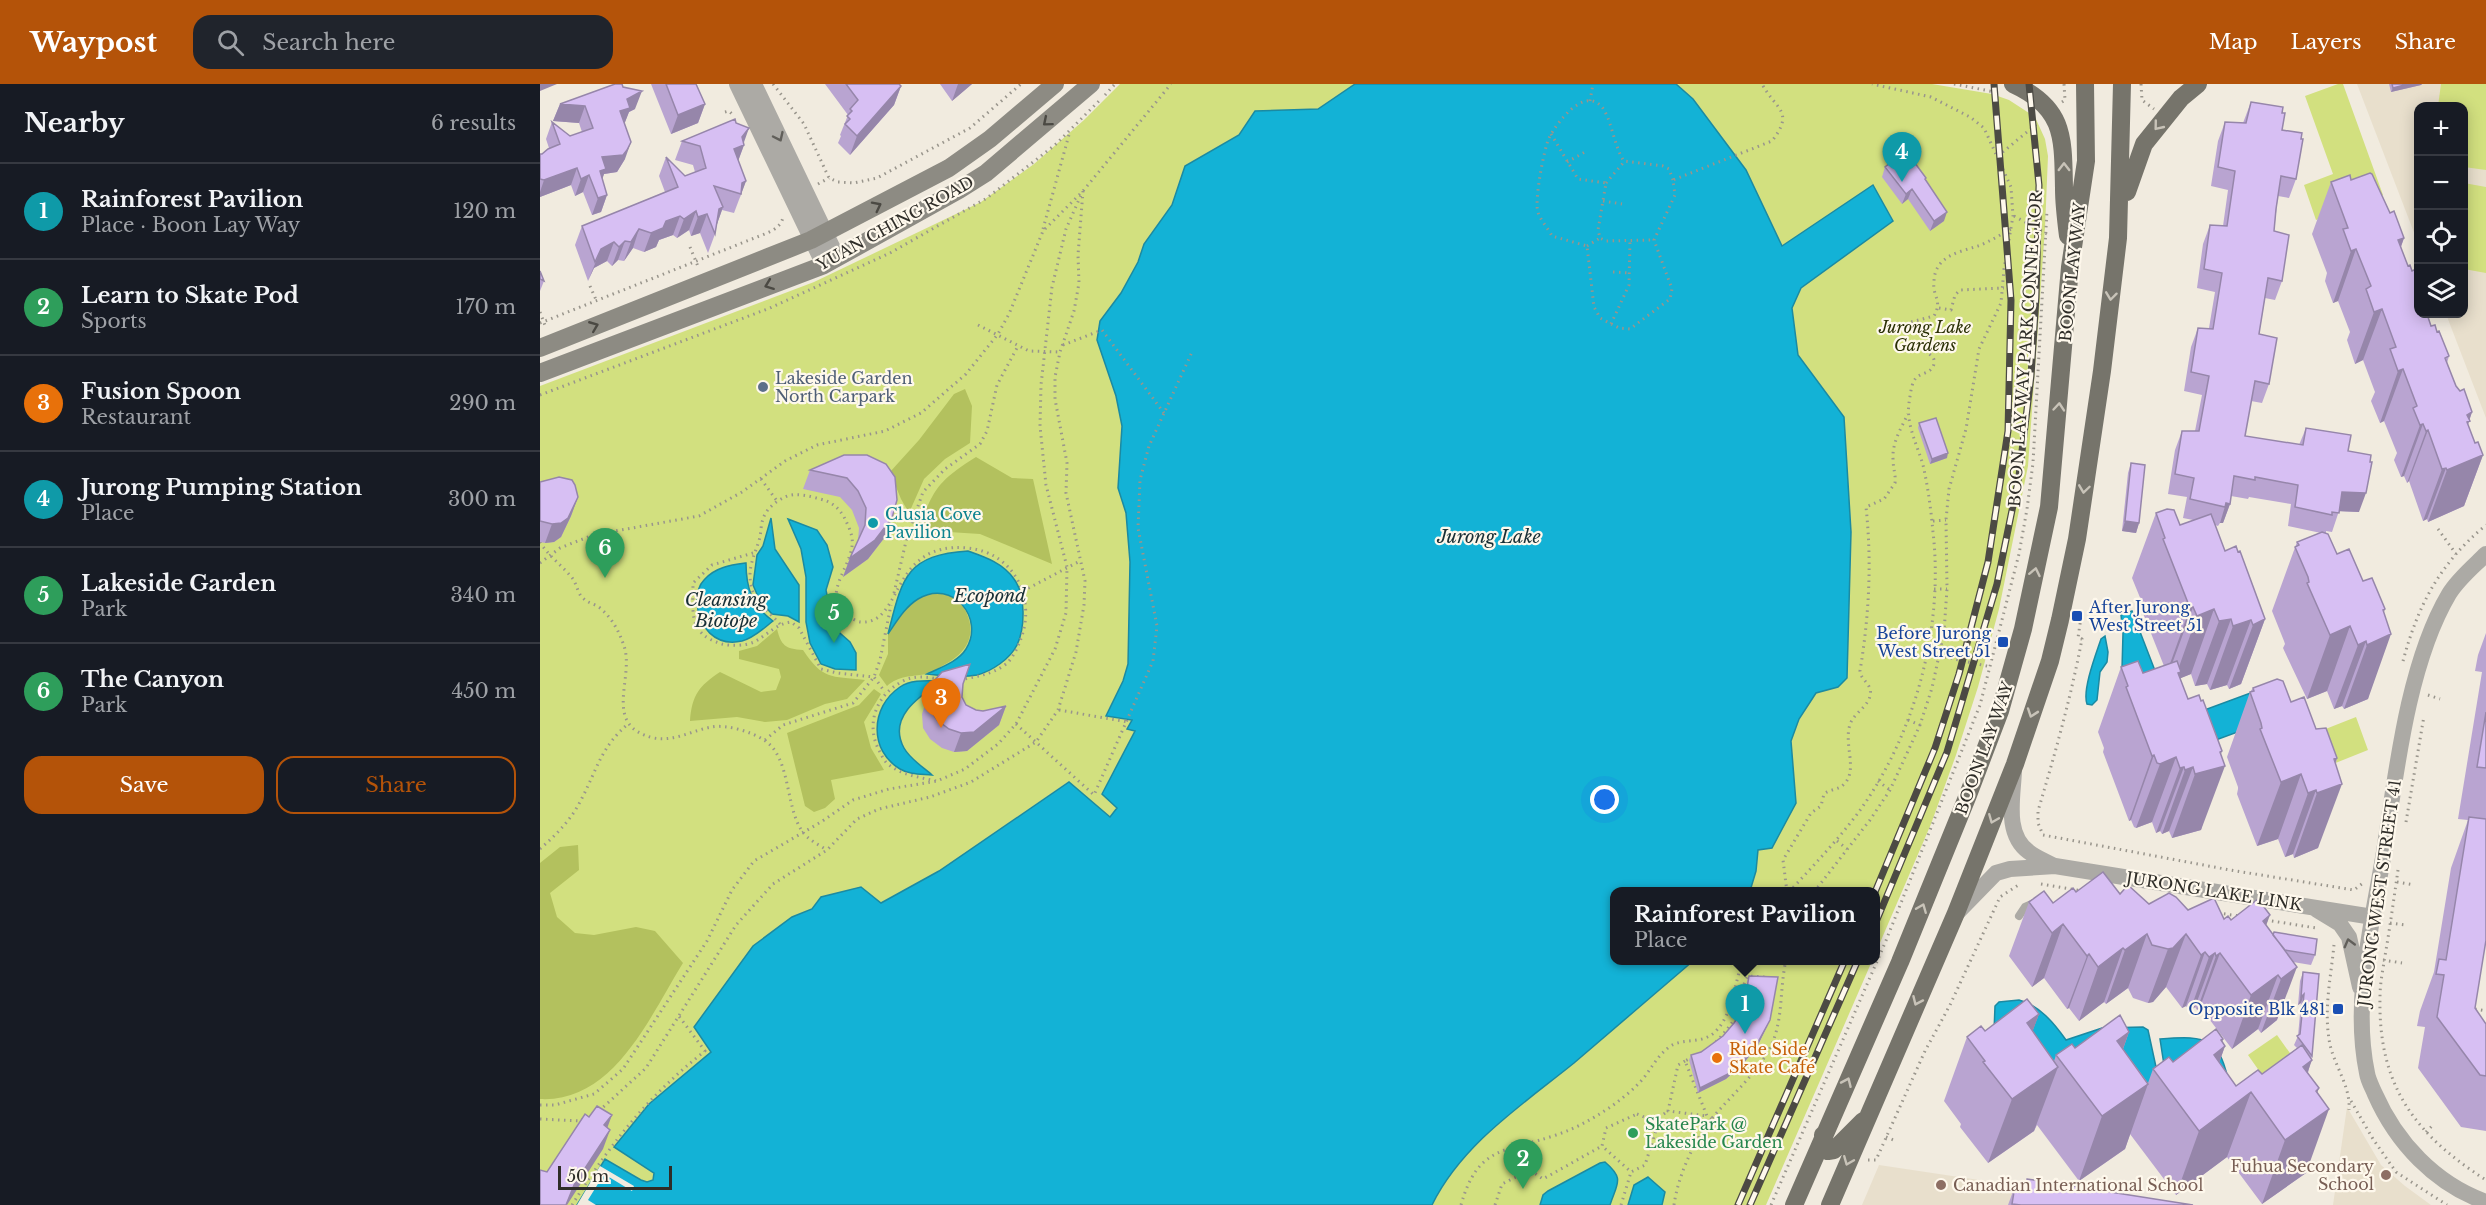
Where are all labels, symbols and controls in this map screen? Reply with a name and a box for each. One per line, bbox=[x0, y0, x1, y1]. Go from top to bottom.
search box bbox=[193, 15, 613, 69]
text: Waypost bbox=[30, 25, 157, 60]
icon: search bbox=[214, 26, 247, 59]
text: Search here bbox=[262, 29, 395, 56]
text: Map bbox=[2209, 29, 2258, 55]
text: Layers bbox=[2291, 29, 2362, 55]
text: Share bbox=[2395, 29, 2456, 55]
map controls bbox=[2414, 102, 2468, 318]
button: + bbox=[2414, 102, 2468, 156]
text: Nearby bbox=[24, 107, 125, 139]
text: 6 results bbox=[431, 111, 516, 135]
one-way arrow bbox=[1043, 115, 1054, 126]
one-way arrow bbox=[2154, 119, 2165, 130]
one-way arrow bbox=[771, 130, 783, 141]
pin: 4 bbox=[1882, 132, 1922, 182]
button: − bbox=[2414, 156, 2468, 210]
one-way arrow bbox=[2058, 163, 2070, 172]
street label: YUAN CHING ROAD bbox=[812, 172, 977, 275]
text: Rainforest Pavilion bbox=[81, 186, 303, 213]
street label: BOON LAY WAY PARK CONNECTOR bbox=[2004, 189, 2046, 508]
text: 1 bbox=[39, 199, 48, 223]
text: 120 m bbox=[453, 199, 516, 223]
street label: BOON LAY WAY bbox=[2055, 201, 2089, 343]
one-way arrow bbox=[870, 202, 881, 213]
button: locate bbox=[2414, 210, 2468, 264]
text: Place · Boon Lay Way bbox=[81, 213, 300, 237]
button: layers bbox=[2414, 264, 2468, 318]
one-way arrow bbox=[764, 278, 775, 291]
text: Learn to Skate Pod bbox=[81, 282, 299, 309]
one-way arrow bbox=[2105, 291, 2117, 301]
text: 2 bbox=[37, 295, 50, 319]
text: 170 m bbox=[456, 295, 516, 319]
text: Sports bbox=[81, 309, 147, 333]
park label: Jurong Lake Gardens bbox=[1878, 317, 1972, 355]
one-way arrow bbox=[589, 321, 599, 334]
place label: Lakeside Garden North Carpark bbox=[775, 368, 912, 406]
text: Fusion Spoon bbox=[81, 378, 241, 405]
marker: Lakeside Garden North Carpark bbox=[756, 380, 770, 394]
text: 3 bbox=[37, 391, 50, 415]
text: 290 m bbox=[449, 391, 516, 415]
one-way arrow bbox=[2052, 403, 2065, 412]
text: Restaurant bbox=[81, 405, 191, 429]
text: Jurong Pumping Station bbox=[81, 474, 362, 501]
one-way arrow bbox=[2079, 485, 2091, 494]
text: 4 bbox=[37, 487, 50, 511]
text: 300 m bbox=[448, 487, 516, 511]
text: Place bbox=[81, 501, 135, 525]
place label: Clusia Cove Pavilion bbox=[885, 504, 981, 542]
marker: Clusia Cove Pavilion bbox=[866, 516, 880, 530]
water label: Jurong Lake bbox=[1436, 526, 1541, 548]
pin: 6 bbox=[586, 528, 624, 578]
one-way arrow bbox=[2028, 567, 2041, 577]
text: Lakeside Garden bbox=[81, 570, 276, 597]
text: 5 bbox=[38, 583, 49, 607]
text: 340 m bbox=[451, 583, 516, 607]
water label: Ecopond bbox=[953, 585, 1026, 607]
water label: Cleansing Biotope bbox=[685, 589, 768, 632]
pin: 5 bbox=[814, 594, 854, 643]
text: Park bbox=[81, 597, 127, 621]
place label: After Jurong West Street 51 bbox=[2088, 597, 2203, 635]
marker: After Jurong West Street 51 bbox=[2070, 609, 2084, 623]
place label: Before Jurong West Street 51 bbox=[1876, 623, 1991, 661]
marker: Before Jurong West Street 51 bbox=[1996, 635, 2010, 649]
text: The Canyon bbox=[81, 666, 224, 693]
pin: 3 bbox=[922, 678, 960, 728]
text: 6 bbox=[37, 679, 50, 703]
text: 450 m bbox=[451, 679, 516, 703]
street label: BOON LAY WAY bbox=[1951, 679, 2017, 817]
text: Park bbox=[81, 693, 127, 717]
one-way arrow bbox=[2027, 707, 2040, 718]
button: Save bbox=[24, 756, 264, 814]
button: Share bbox=[276, 756, 516, 814]
street label: JURONG WEST STREET 41 bbox=[2353, 778, 2405, 1010]
your location bbox=[1590, 785, 1619, 814]
one-way arrow bbox=[1988, 813, 2001, 823]
street label: JURONG LAKE LINK bbox=[2123, 867, 2304, 915]
popup bbox=[1610, 887, 1880, 965]
text: Rainforest Pavilion bbox=[1634, 901, 1856, 928]
one-way arrow bbox=[1915, 903, 1927, 914]
text: Place bbox=[1634, 928, 1687, 952]
one-way arrow bbox=[2343, 938, 2356, 948]
pin: 1 bbox=[1726, 984, 1764, 1034]
one-way arrow bbox=[1912, 995, 1924, 1006]
place label: Opposite Blk 481 bbox=[2188, 999, 2326, 1019]
marker: Opposite Blk 481 bbox=[2331, 1002, 2345, 1016]
place label: Ride Side Skate Café bbox=[1729, 1039, 1815, 1077]
marker: Ride Side Skate Café bbox=[1710, 1051, 1724, 1065]
one-way arrow bbox=[1839, 1077, 1851, 1088]
place label: SkatePark @ Lakeside Garden bbox=[1645, 1114, 1782, 1152]
marker: SkatePark @ Lakeside Garden bbox=[1626, 1126, 1640, 1140]
pin: 2 bbox=[1504, 1140, 1542, 1189]
one-way arrow bbox=[1843, 1155, 1855, 1166]
place label: Fuhua Secondary School bbox=[2230, 1156, 2375, 1194]
scale bar bbox=[558, 1163, 672, 1190]
text: 50 m bbox=[567, 1166, 609, 1186]
marker: Fuhua Secondary School bbox=[2379, 1168, 2393, 1182]
place label: Canadian International School bbox=[1953, 1175, 2203, 1195]
marker: Canadian International School bbox=[1934, 1178, 1948, 1192]

